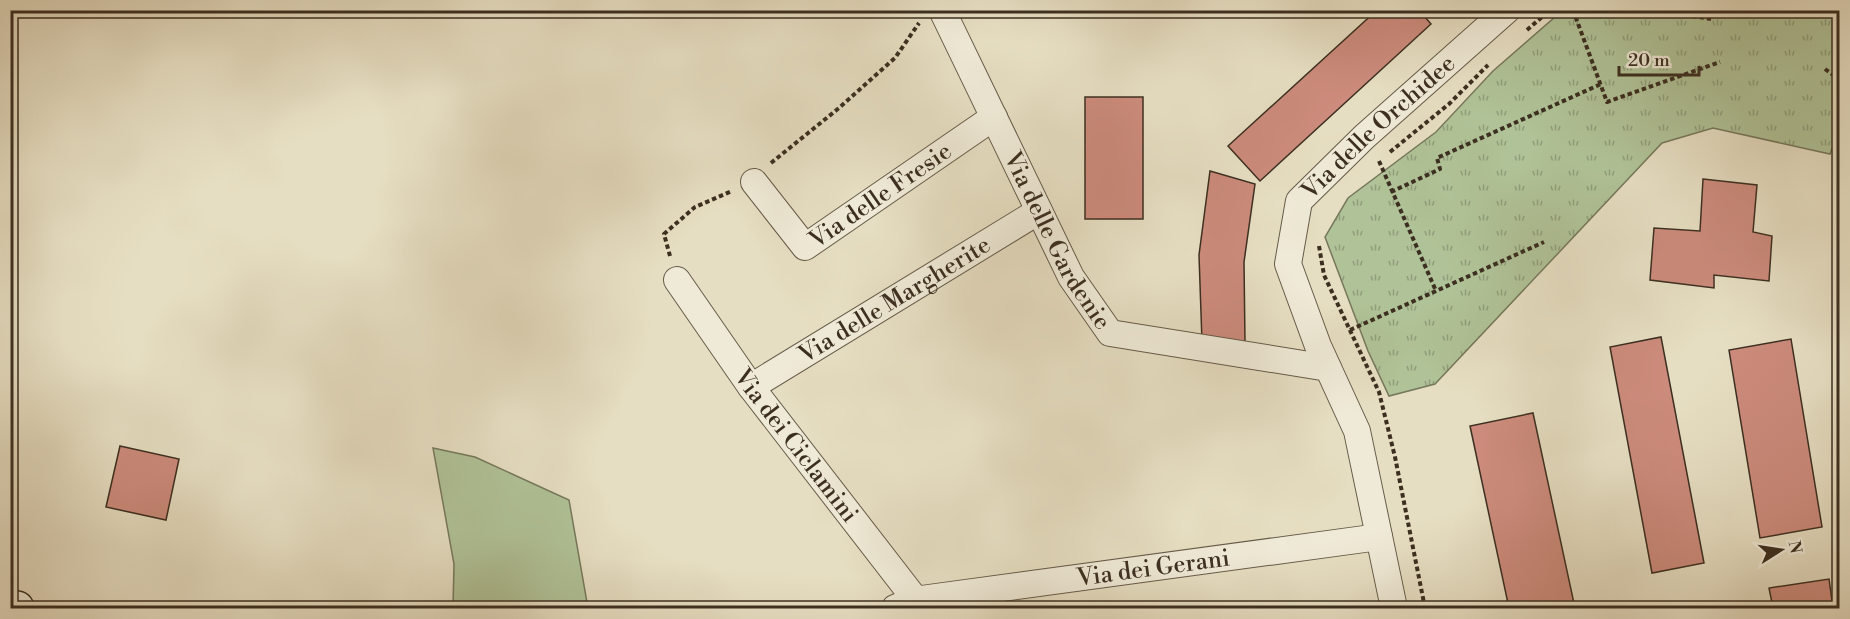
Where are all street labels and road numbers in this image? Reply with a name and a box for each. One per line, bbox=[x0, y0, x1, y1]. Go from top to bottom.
street label: Via delle Orchidee bbox=[1295, 49, 1462, 207]
street label: Via delle Fresie bbox=[803, 137, 958, 256]
street label: Via delle Gardenie bbox=[996, 146, 1117, 336]
street label: Via delle Margherite bbox=[793, 230, 996, 371]
street label: Via dei Ciclamini bbox=[726, 362, 864, 529]
street label: Via dei Gerani bbox=[1074, 543, 1232, 594]

